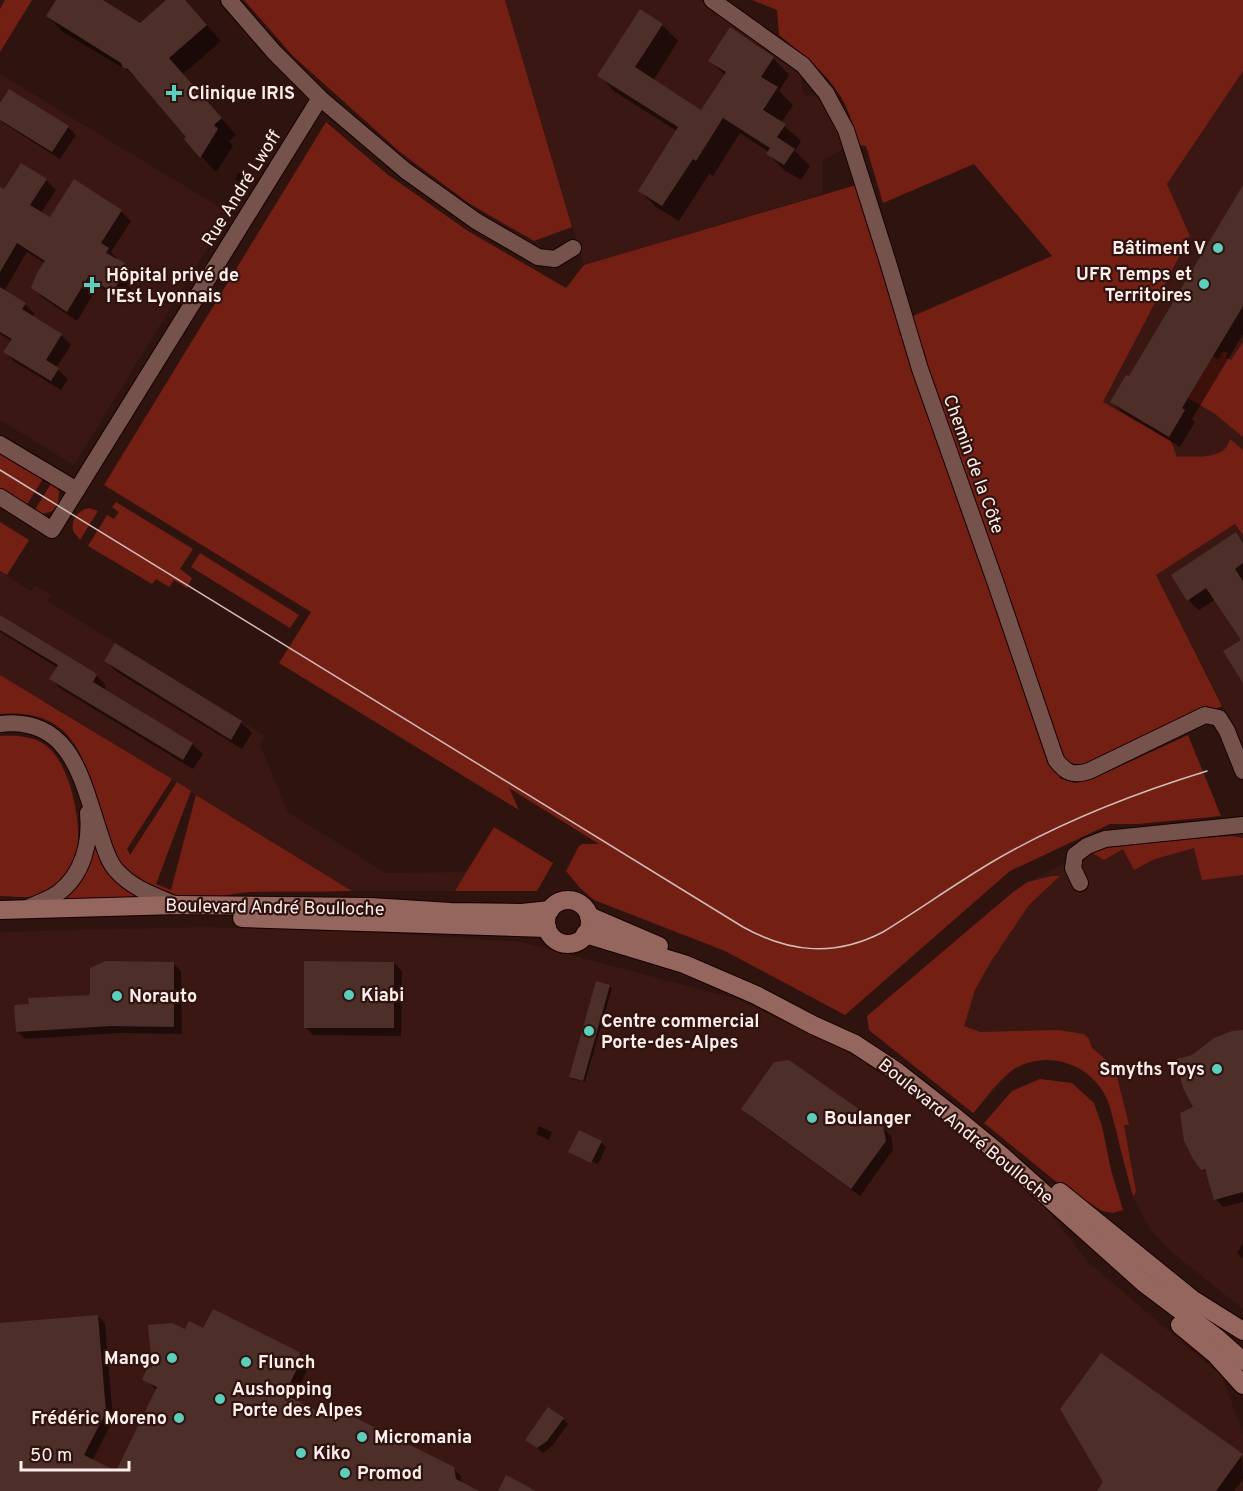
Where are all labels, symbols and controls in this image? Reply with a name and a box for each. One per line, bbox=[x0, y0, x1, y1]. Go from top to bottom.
place label: Clinique IRIS bbox=[188, 83, 295, 106]
marker: Clinique IRIS bbox=[165, 84, 183, 102]
street label: Rue André Lwoff bbox=[197, 126, 287, 251]
place label: Bâtiment V bbox=[1112, 238, 1206, 261]
marker: Bâtiment V bbox=[1211, 241, 1225, 255]
place label: UFR Temps et Territoires bbox=[1076, 264, 1192, 308]
place label: Hôpital privé de l'Est Lyonnais bbox=[106, 265, 239, 309]
marker: Hôpital privé de l'Est Lyonnais bbox=[83, 276, 101, 294]
marker: UFR Temps et Territoires bbox=[1197, 277, 1211, 291]
street label: Chemin de la Côte bbox=[937, 392, 1008, 537]
street label: Boulevard André Boulloche bbox=[165, 895, 385, 922]
place label: Kiabi bbox=[361, 985, 404, 1008]
place label: Norauto bbox=[129, 986, 197, 1009]
marker: Kiabi bbox=[342, 988, 356, 1002]
marker: Norauto bbox=[110, 989, 124, 1003]
place label: Centre commercial Porte-des-Alpes bbox=[601, 1011, 760, 1055]
marker: Centre commercial Porte-des-Alpes bbox=[582, 1024, 596, 1038]
street label: Boulevard André Boulloche bbox=[873, 1054, 1057, 1210]
place label: Smyths Toys bbox=[1099, 1059, 1205, 1082]
marker: Smyths Toys bbox=[1210, 1062, 1224, 1076]
place label: Boulanger bbox=[824, 1108, 912, 1131]
marker: Boulanger bbox=[805, 1111, 819, 1125]
place label: Mango bbox=[104, 1348, 160, 1371]
marker: Mango bbox=[165, 1351, 179, 1365]
place label: Flunch bbox=[258, 1352, 315, 1375]
marker: Flunch bbox=[239, 1355, 253, 1369]
place label: Aushopping Porte des Alpes bbox=[232, 1379, 363, 1423]
marker: Aushopping Porte des Alpes bbox=[213, 1392, 227, 1406]
place label: Frédéric Moreno bbox=[31, 1408, 167, 1431]
marker: Frédéric Moreno bbox=[172, 1411, 186, 1425]
place label: Micromania bbox=[374, 1427, 472, 1450]
marker: Micromania bbox=[355, 1430, 369, 1444]
scale bar bbox=[21, 1434, 129, 1472]
place label: Kiko bbox=[313, 1443, 351, 1466]
text: 50 m bbox=[30, 1445, 72, 1468]
marker: Kiko bbox=[294, 1446, 308, 1460]
place label: Promod bbox=[357, 1463, 422, 1486]
marker: Promod bbox=[338, 1466, 352, 1480]

